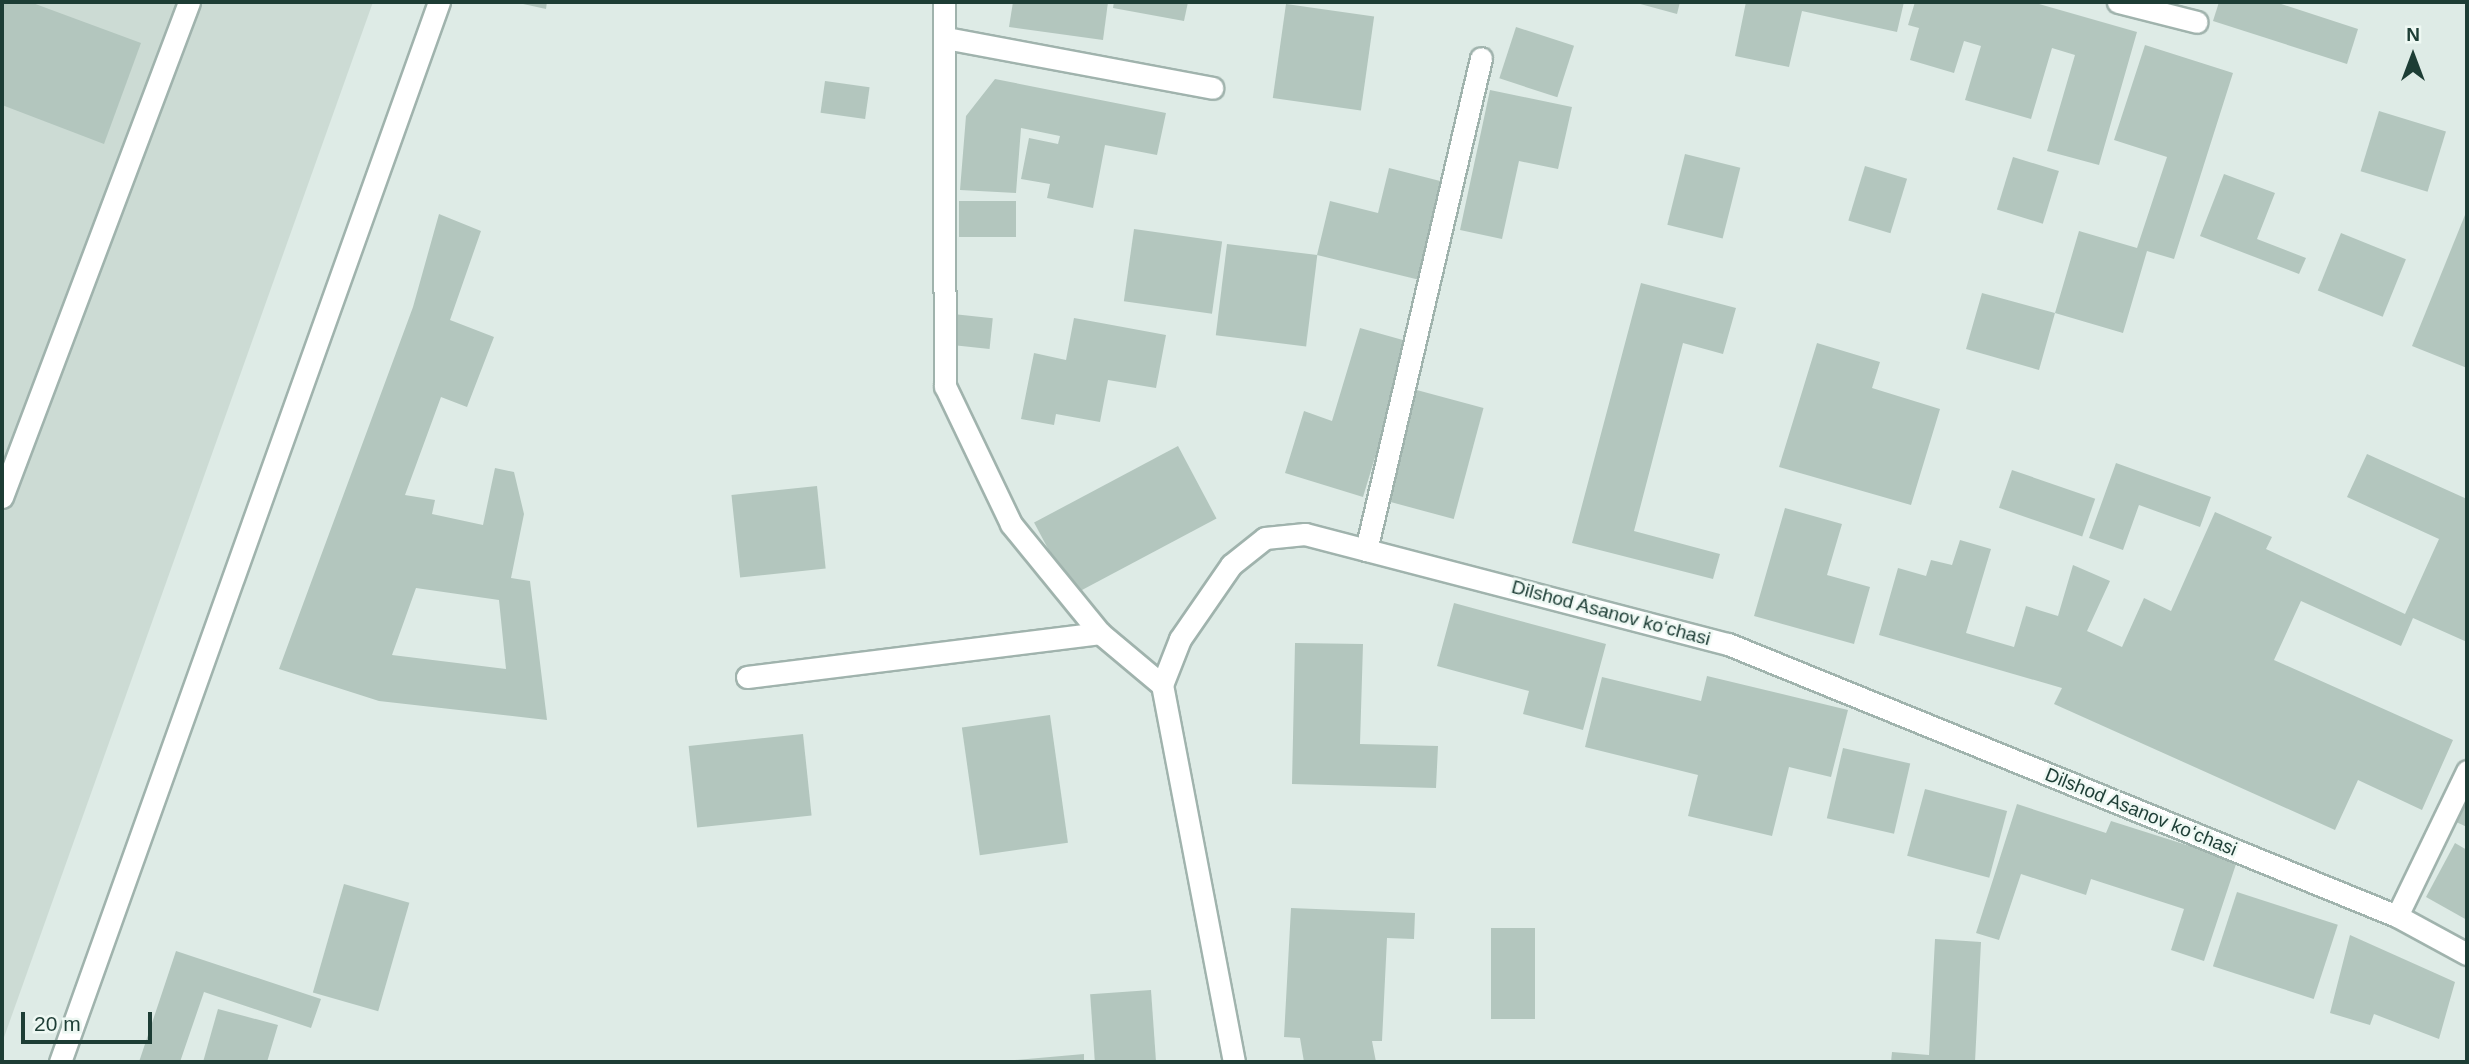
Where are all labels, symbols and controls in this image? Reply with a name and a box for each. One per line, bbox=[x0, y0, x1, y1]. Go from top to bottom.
north arrow bbox=[2378, 21, 2448, 91]
text: N bbox=[2406, 24, 2420, 45]
street label: Dilshod Asanov koʻchasi bbox=[1509, 575, 1713, 651]
street label: Dilshod Asanov koʻchasi bbox=[2041, 763, 2241, 861]
scale bar bbox=[24, 998, 156, 1042]
text: 20 m bbox=[34, 1012, 81, 1035]

